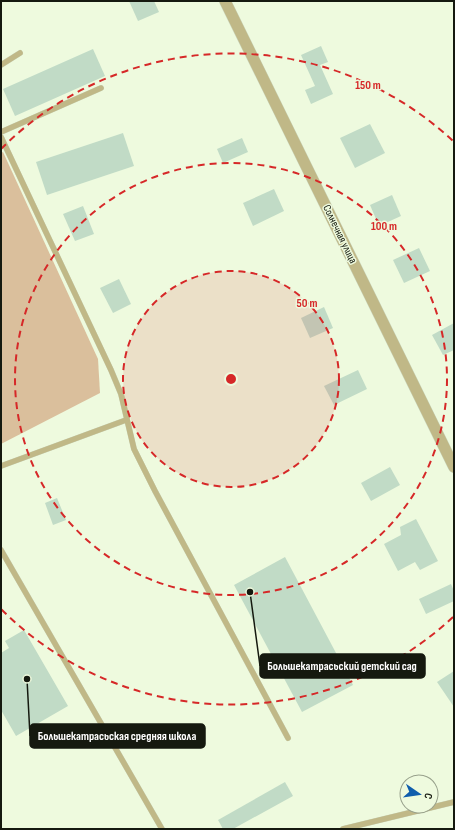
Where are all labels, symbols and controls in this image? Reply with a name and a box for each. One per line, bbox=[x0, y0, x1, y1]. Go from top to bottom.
text: 150 m bbox=[355, 78, 381, 93]
street label: Солнечная улица bbox=[320, 203, 360, 265]
text: 100 m bbox=[371, 219, 397, 234]
text: 50 m bbox=[297, 296, 317, 311]
centre of rings bbox=[224, 372, 238, 386]
callout: Большекатрасьский детский сад bbox=[260, 654, 425, 678]
text: Большекатрасьский детский сад bbox=[267, 659, 417, 674]
callout: Большекатрасьская средняя школа bbox=[30, 724, 205, 748]
text: Большекатрасьская средняя школа bbox=[38, 729, 196, 744]
north arrow bbox=[399, 774, 439, 814]
text: С bbox=[421, 792, 435, 801]

